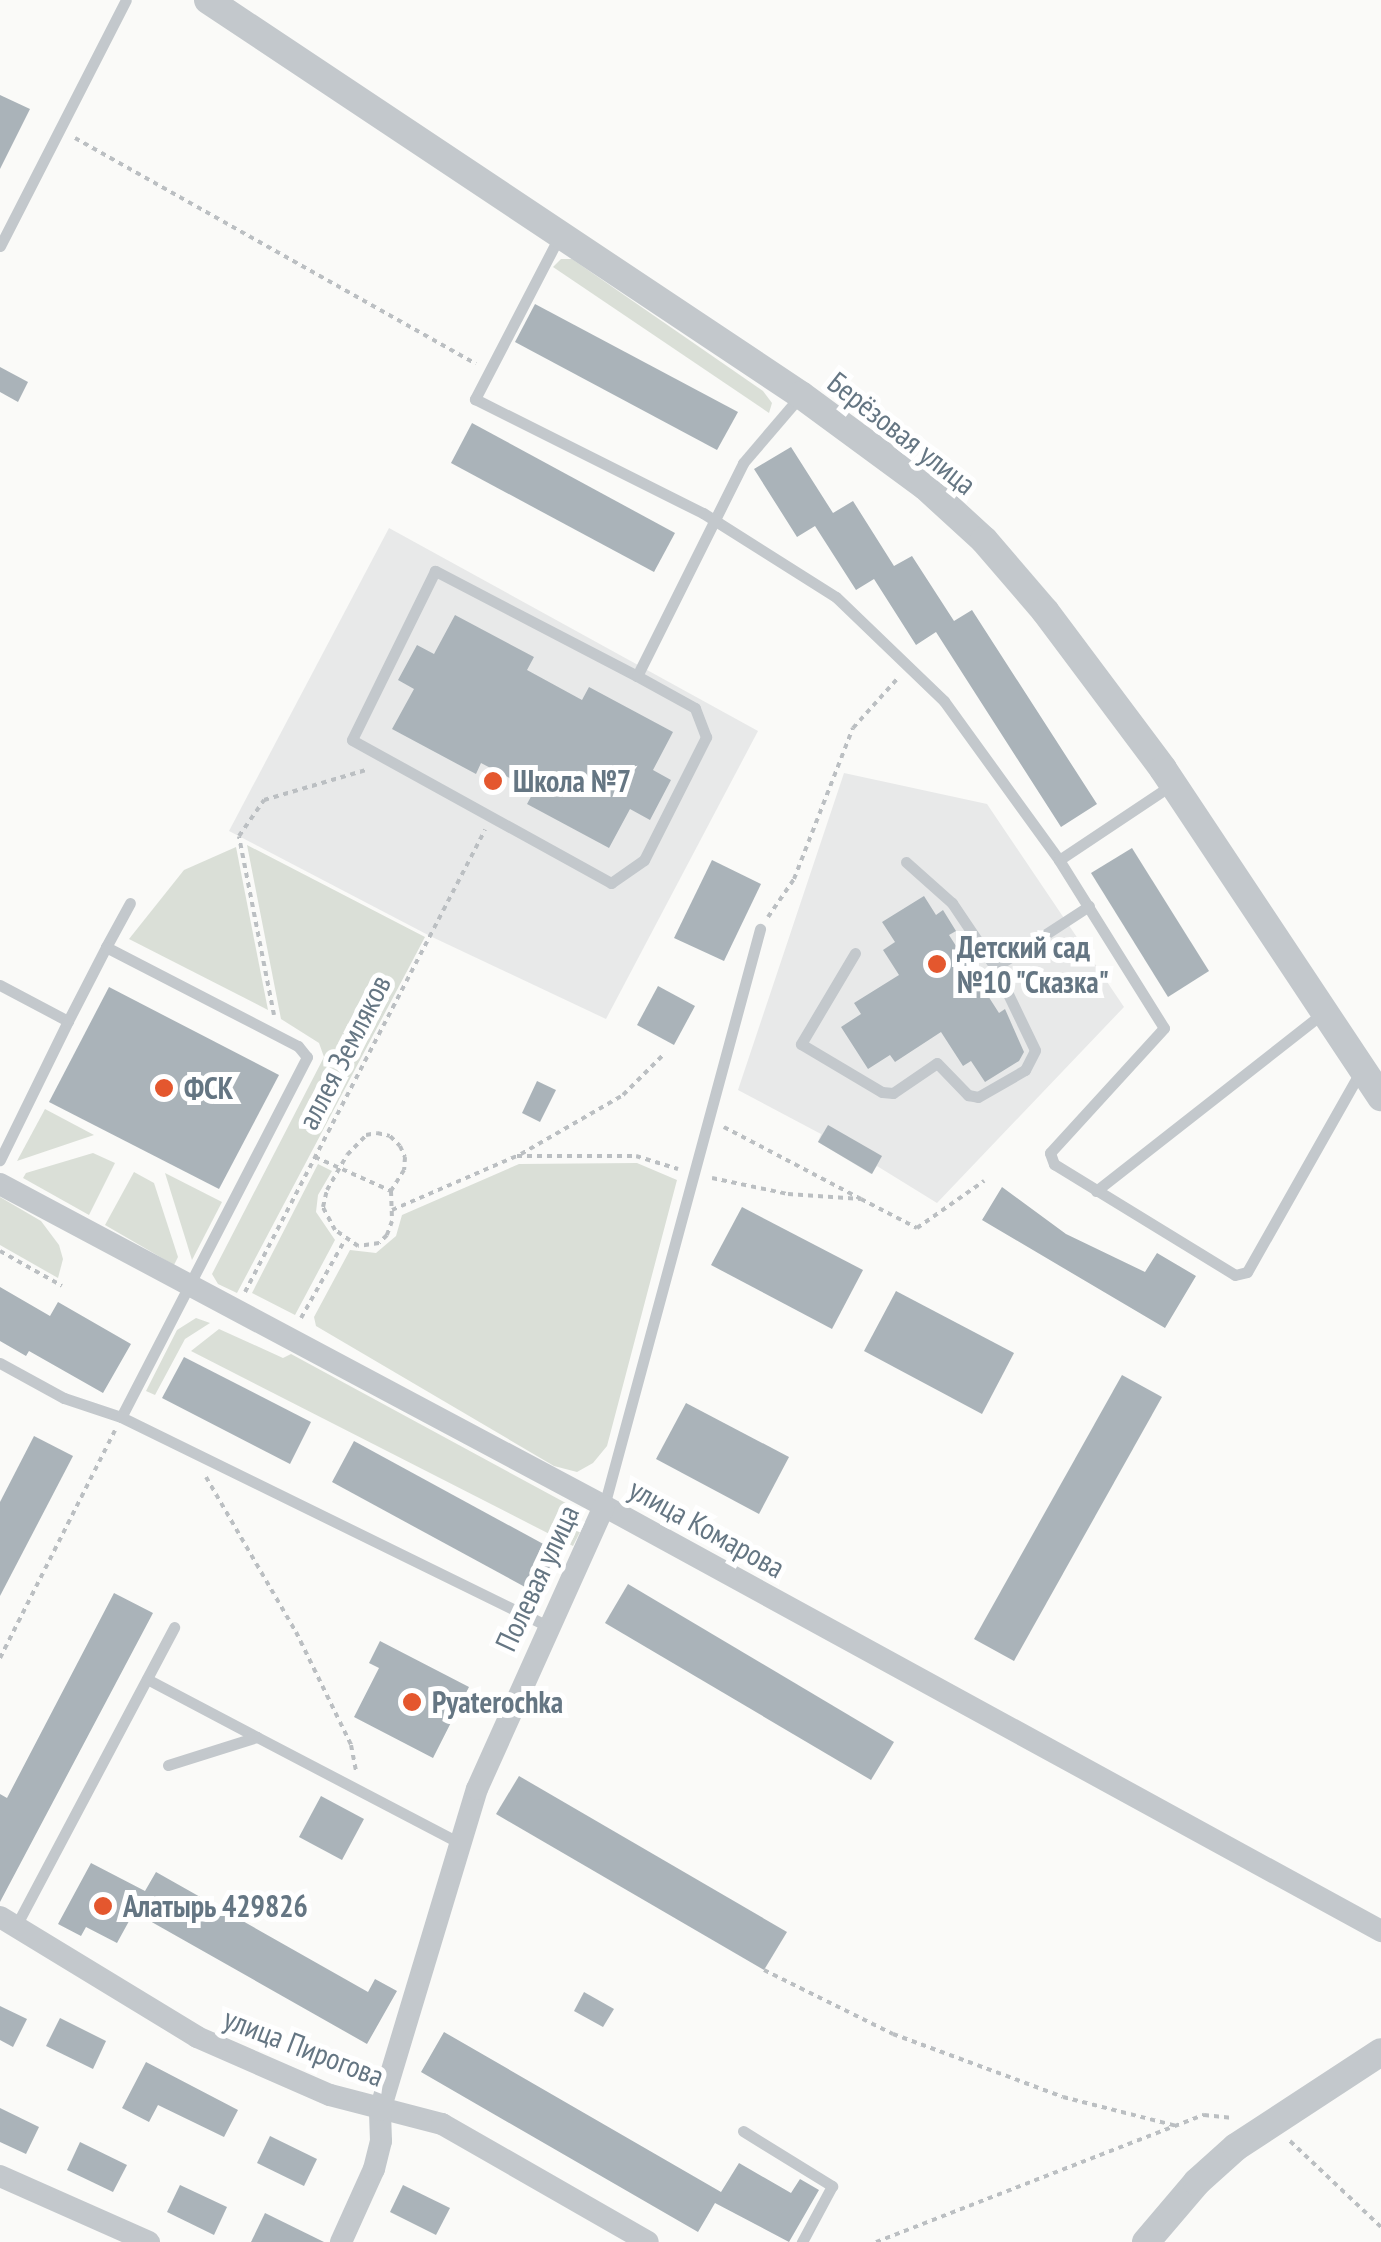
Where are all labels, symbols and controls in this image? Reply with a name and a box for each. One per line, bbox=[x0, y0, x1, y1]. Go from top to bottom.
street label: Берёзовая улица bbox=[821, 364, 983, 502]
place label: Школа №7 bbox=[513, 763, 631, 799]
marker: Школа №7 bbox=[482, 770, 504, 792]
place label: Детский сад №10 "Сказка" bbox=[957, 929, 1111, 1000]
marker: Детский сад №10 "Сказка" bbox=[926, 953, 948, 975]
street label: аллея Земляков bbox=[290, 969, 398, 1135]
place label: ФСК bbox=[184, 1070, 233, 1106]
marker: ФСК bbox=[153, 1077, 175, 1099]
street label: улица Комарова bbox=[623, 1471, 791, 1585]
street label: Полевая улица bbox=[488, 1499, 586, 1657]
place label: Pyaterochka bbox=[432, 1684, 563, 1720]
marker: Pyaterochka bbox=[401, 1691, 423, 1713]
place label: Алатырь 429826 bbox=[123, 1888, 309, 1924]
marker: Алатырь 429826 bbox=[92, 1895, 114, 1917]
street label: улица Пирогова bbox=[219, 2000, 389, 2094]

